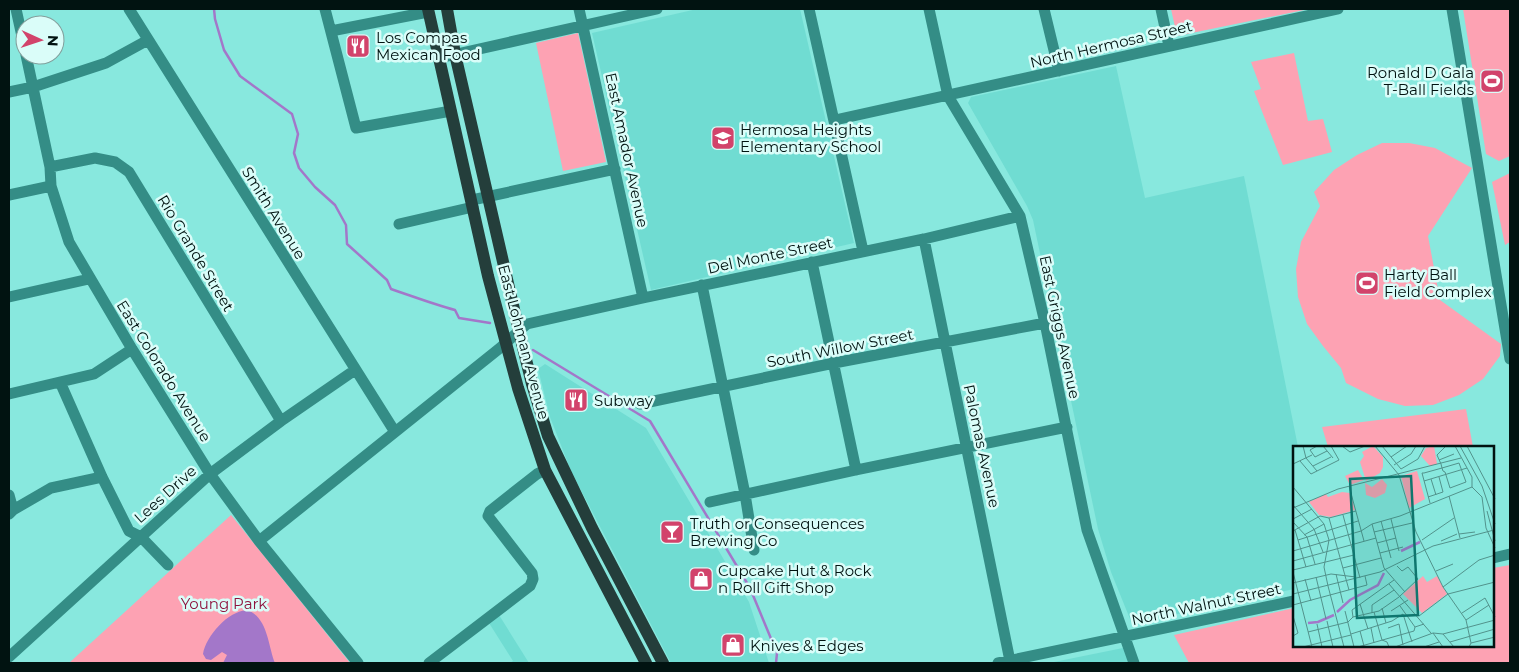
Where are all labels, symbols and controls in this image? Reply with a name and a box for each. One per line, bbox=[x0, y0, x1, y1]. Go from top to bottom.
north arrow bbox=[15, 15, 65, 65]
street label: North Hermosa Street bbox=[1028, 16, 1194, 72]
place label: Los Compas Mexican Food bbox=[376, 28, 481, 64]
restaurant icon: Los Compas Mexican Food bbox=[345, 33, 371, 59]
text: N bbox=[44, 35, 62, 47]
place label: Ronald D Gala T-Ball Fields bbox=[1367, 63, 1474, 99]
sports icon: Ronald D Gala T-Ball Fields bbox=[1479, 68, 1505, 94]
street label: East Amador Avenue bbox=[601, 71, 653, 229]
place label: Hermosa Heights Elementary School bbox=[740, 120, 881, 156]
school or university icon: Hermosa Heights Elementary School bbox=[710, 125, 736, 151]
street label: Smith Avenue bbox=[238, 163, 310, 263]
street label: Rio Grande Street bbox=[154, 191, 238, 315]
street label: Del Monte Street bbox=[706, 232, 834, 278]
street label: East Griggs Avenue bbox=[1036, 254, 1084, 400]
street label: East Lohman Avenue bbox=[494, 262, 554, 422]
place label: Harty Ball Field Complex bbox=[1384, 265, 1491, 301]
sports icon: Harty Ball Field Complex bbox=[1354, 270, 1380, 296]
street label: East Colorado Avenue bbox=[113, 297, 215, 445]
street label: South Willow Street bbox=[765, 324, 915, 372]
street label: Palomas Avenue bbox=[960, 383, 1004, 509]
restaurant icon: Subway bbox=[563, 387, 589, 413]
place label: Subway bbox=[594, 391, 654, 410]
inset map bbox=[1293, 446, 1494, 647]
street label: Lees Drive bbox=[130, 461, 200, 527]
place label: Truth or Consequences Brewing Co bbox=[690, 514, 864, 550]
bar icon: Truth or Consequences Brewing Co bbox=[659, 519, 685, 545]
place label: Cupcake Hut & Rock n Roll Gift Shop bbox=[718, 561, 871, 597]
shop icon: Cupcake Hut & Rock n Roll Gift Shop bbox=[688, 566, 714, 592]
street label: North Walnut Street bbox=[1130, 579, 1282, 629]
park label: Young Park bbox=[181, 594, 267, 613]
shop icon: Knives & Edges bbox=[720, 632, 746, 658]
place label: Knives & Edges bbox=[750, 636, 864, 655]

